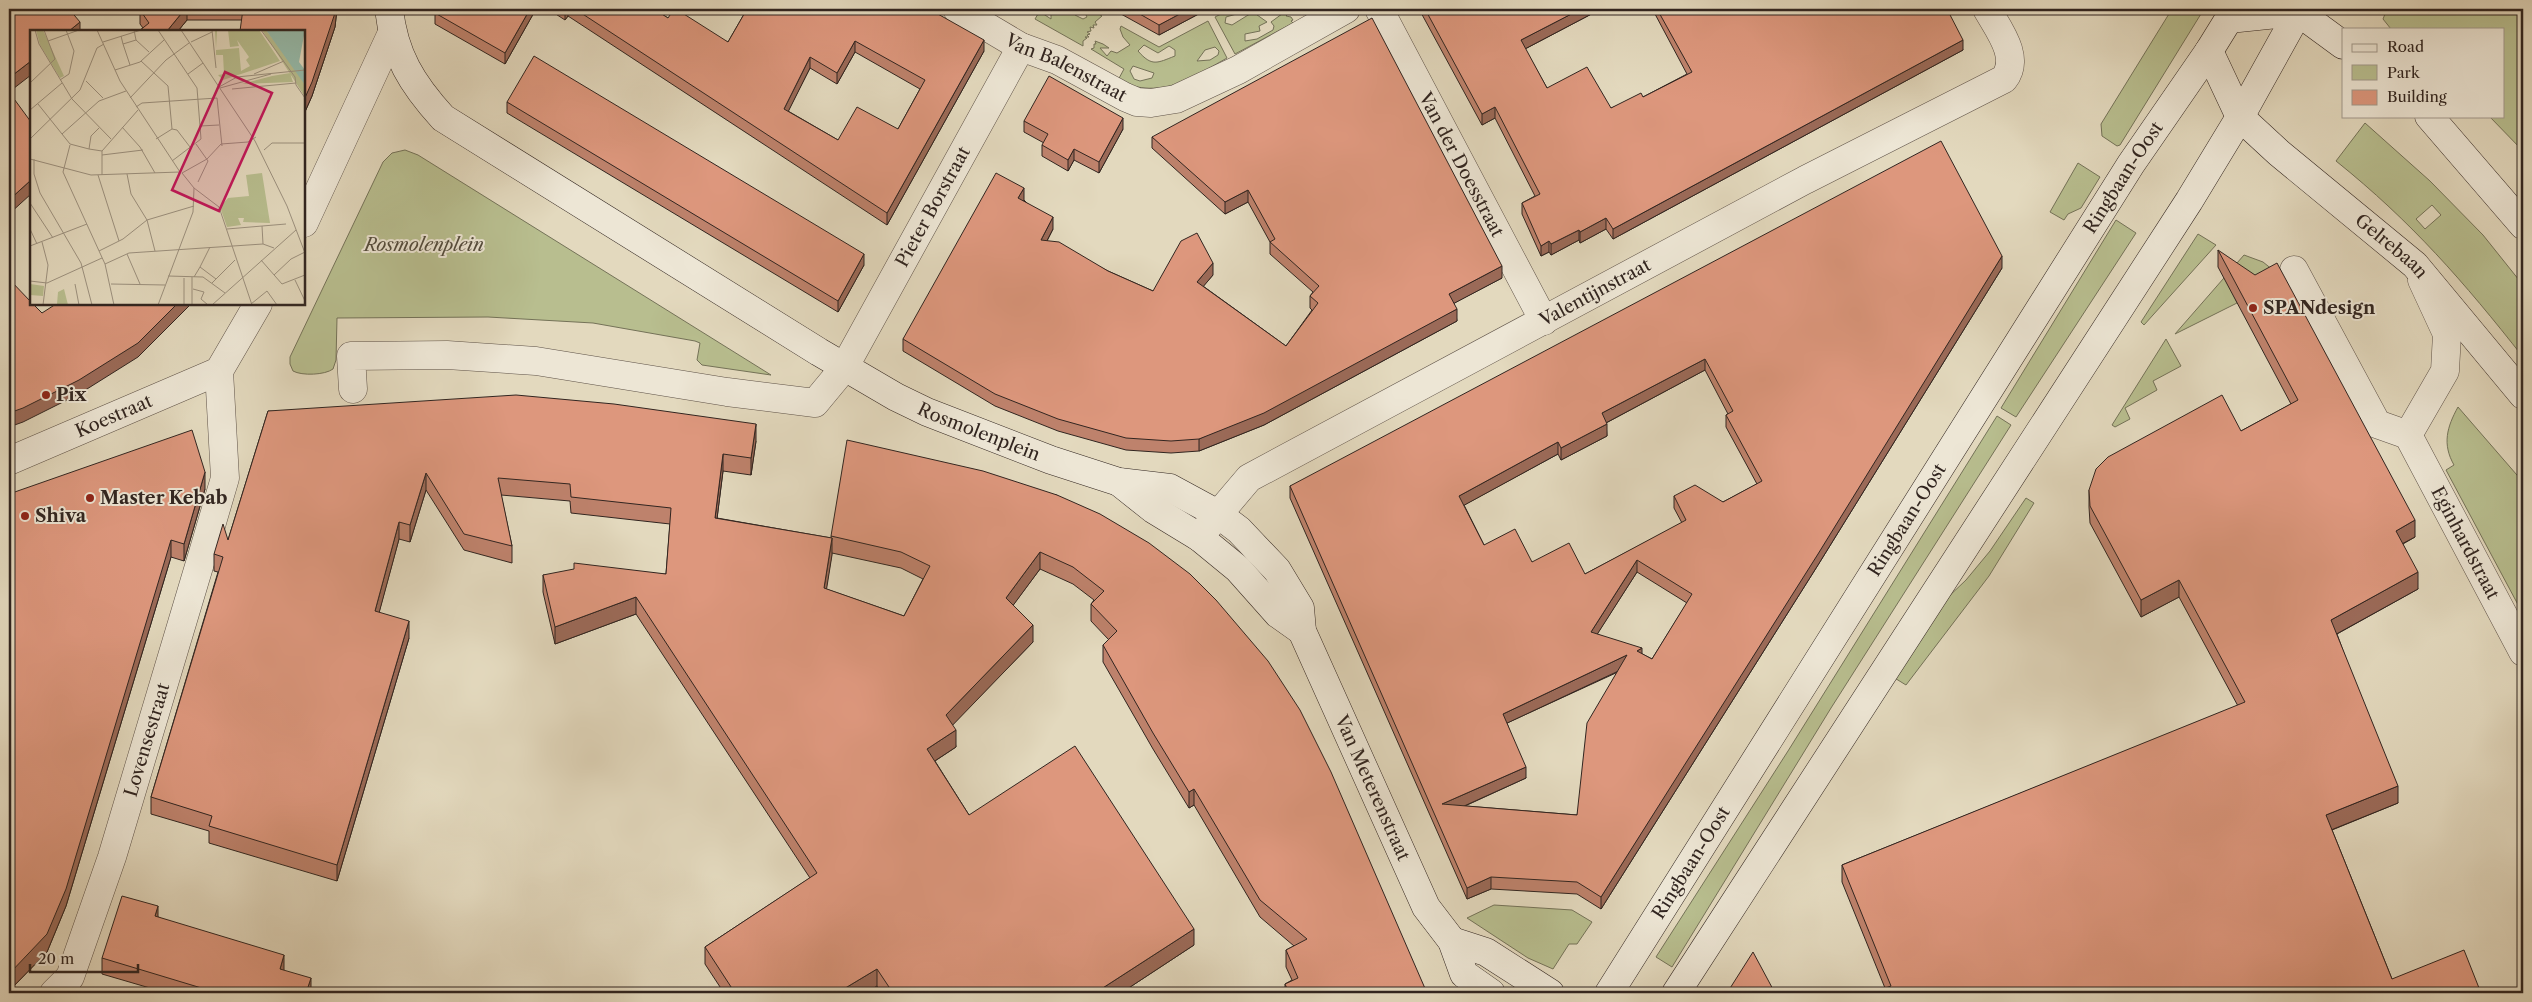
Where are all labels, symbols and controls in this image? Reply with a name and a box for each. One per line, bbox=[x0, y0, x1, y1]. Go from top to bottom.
street label: Van Balenstraat bbox=[1000, 28, 1131, 107]
legend bbox=[2342, 28, 2504, 118]
inset map bbox=[30, 30, 305, 305]
text: Road bbox=[2387, 37, 2424, 56]
text: Park bbox=[2387, 63, 2421, 82]
text: Building bbox=[2387, 87, 2447, 106]
street label: Van der Doesstraat bbox=[1414, 88, 1509, 241]
street label: Ringbaan-Oost bbox=[2079, 117, 2168, 238]
street label: Pieter Borstraat bbox=[891, 142, 975, 271]
street label: Gelrebaan bbox=[2351, 209, 2432, 283]
park label: Rosmolenplein bbox=[362, 234, 484, 256]
street label: Valentijnstraat bbox=[1535, 254, 1655, 332]
place label: SPANdesign bbox=[2263, 297, 2376, 319]
marker: SPANdesign bbox=[2247, 302, 2259, 314]
place label: Pix bbox=[56, 384, 87, 406]
marker: Pix bbox=[40, 389, 52, 401]
street label: Koestraat bbox=[72, 390, 156, 442]
street label: Rosmolenplein bbox=[914, 398, 1043, 466]
street label: Ringbaan-Oost bbox=[1863, 459, 1951, 580]
street label: Eginhardstraat bbox=[2426, 483, 2504, 604]
place label: Master Kebab bbox=[100, 487, 228, 509]
marker: Master Kebab bbox=[84, 492, 96, 504]
place label: Shiva bbox=[35, 505, 87, 527]
marker: Shiva bbox=[19, 510, 31, 522]
street label: Lovensestraat bbox=[120, 680, 175, 800]
street label: Van Meterenstraat bbox=[1330, 711, 1415, 865]
street label: Ringbaan-Oost bbox=[1647, 802, 1735, 923]
scale bar bbox=[30, 942, 138, 974]
text: 20 m bbox=[38, 949, 74, 968]

